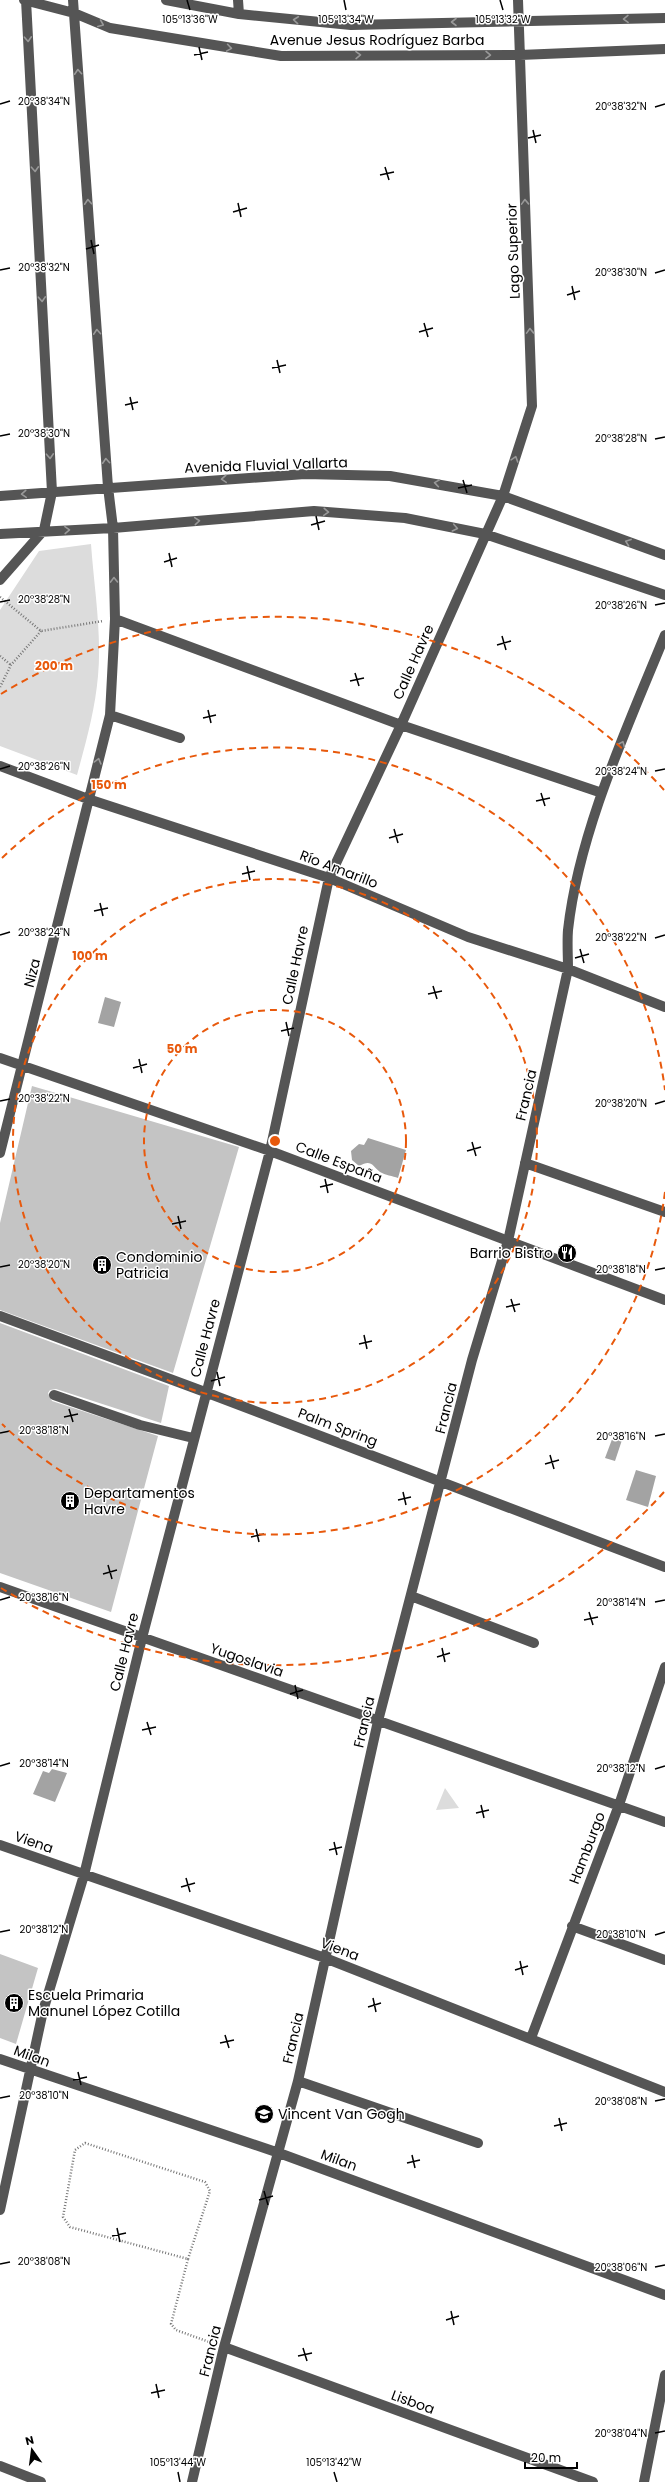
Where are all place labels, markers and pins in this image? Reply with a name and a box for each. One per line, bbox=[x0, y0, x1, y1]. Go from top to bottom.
centre of rings bbox=[268, 1134, 282, 1148]
restaurant icon: Barrio Bistro bbox=[556, 1242, 578, 1264]
place label: Barrio Bistro bbox=[470, 1243, 553, 1263]
place label: Condominio Patricia bbox=[116, 1247, 202, 1283]
building icon: Condominio Patricia bbox=[91, 1254, 113, 1276]
place label: Departamentos Havre bbox=[84, 1483, 195, 1519]
building icon: Departamentos Havre bbox=[59, 1490, 81, 1512]
place label: Escuela Primaria Manunel López Cotilla bbox=[28, 1985, 180, 2021]
building icon: Escuela Primaria Manunel López Cotilla bbox=[3, 1992, 25, 2014]
school or university icon: Vincent Van Gogh bbox=[253, 2103, 275, 2125]
place label: Vincent Van Gogh bbox=[278, 2104, 405, 2124]

